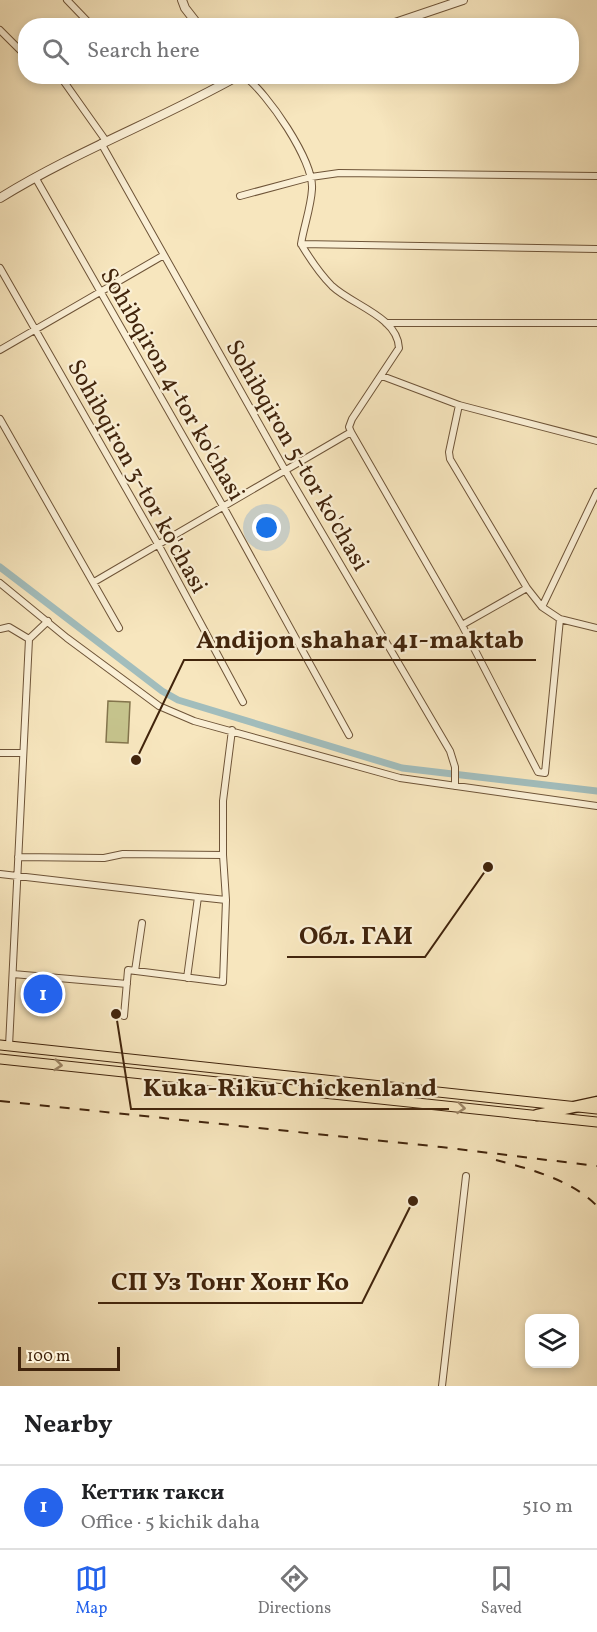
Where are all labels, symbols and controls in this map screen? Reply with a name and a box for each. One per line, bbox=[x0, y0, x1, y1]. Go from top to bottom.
search box bbox=[18, 18, 579, 84]
icon: search bbox=[39, 35, 72, 68]
text: Search here bbox=[87, 36, 200, 67]
street label: Sohibqiron 4-tor ko'chasi bbox=[91, 262, 252, 508]
street label: Sohibqiron 5-tor ko'chasi bbox=[216, 334, 377, 578]
street label: Sohibqiron 3-tor ko'chasi bbox=[58, 354, 215, 600]
your location bbox=[252, 513, 281, 542]
callout: Andijon shahar 41-maktab bbox=[184, 616, 536, 660]
text: Andijon shahar 41-maktab bbox=[196, 623, 524, 659]
callout: Обл. ГАИ bbox=[287, 913, 425, 957]
text: Обл. ГАИ bbox=[299, 919, 413, 955]
pin: 1 bbox=[24, 972, 63, 1016]
one-way arrow bbox=[54, 1059, 63, 1071]
callout: Kuka-Riku Chickenland bbox=[131, 1065, 449, 1109]
text: Kuka-Riku Chickenland bbox=[143, 1071, 437, 1107]
one-way arrow bbox=[456, 1101, 466, 1114]
callout: СП Уз Тонг Хонг Ко bbox=[98, 1259, 362, 1303]
text: СП Уз Тонг Хонг Ко bbox=[111, 1265, 349, 1301]
map controls bbox=[525, 1314, 579, 1368]
button: layers bbox=[525, 1314, 579, 1368]
scale bar bbox=[18, 1344, 120, 1372]
text: 100 m bbox=[27, 1346, 70, 1368]
text: Nearby bbox=[24, 1407, 113, 1443]
text: Кеттик такси bbox=[81, 1478, 224, 1509]
text: 1 bbox=[39, 1493, 48, 1521]
text: 510 m bbox=[522, 1493, 573, 1521]
text: Office · 5 kichik daha bbox=[81, 1509, 260, 1537]
tab: Map bbox=[75, 1562, 108, 1620]
tab: Directions bbox=[258, 1562, 331, 1620]
tab: Saved bbox=[481, 1562, 522, 1620]

